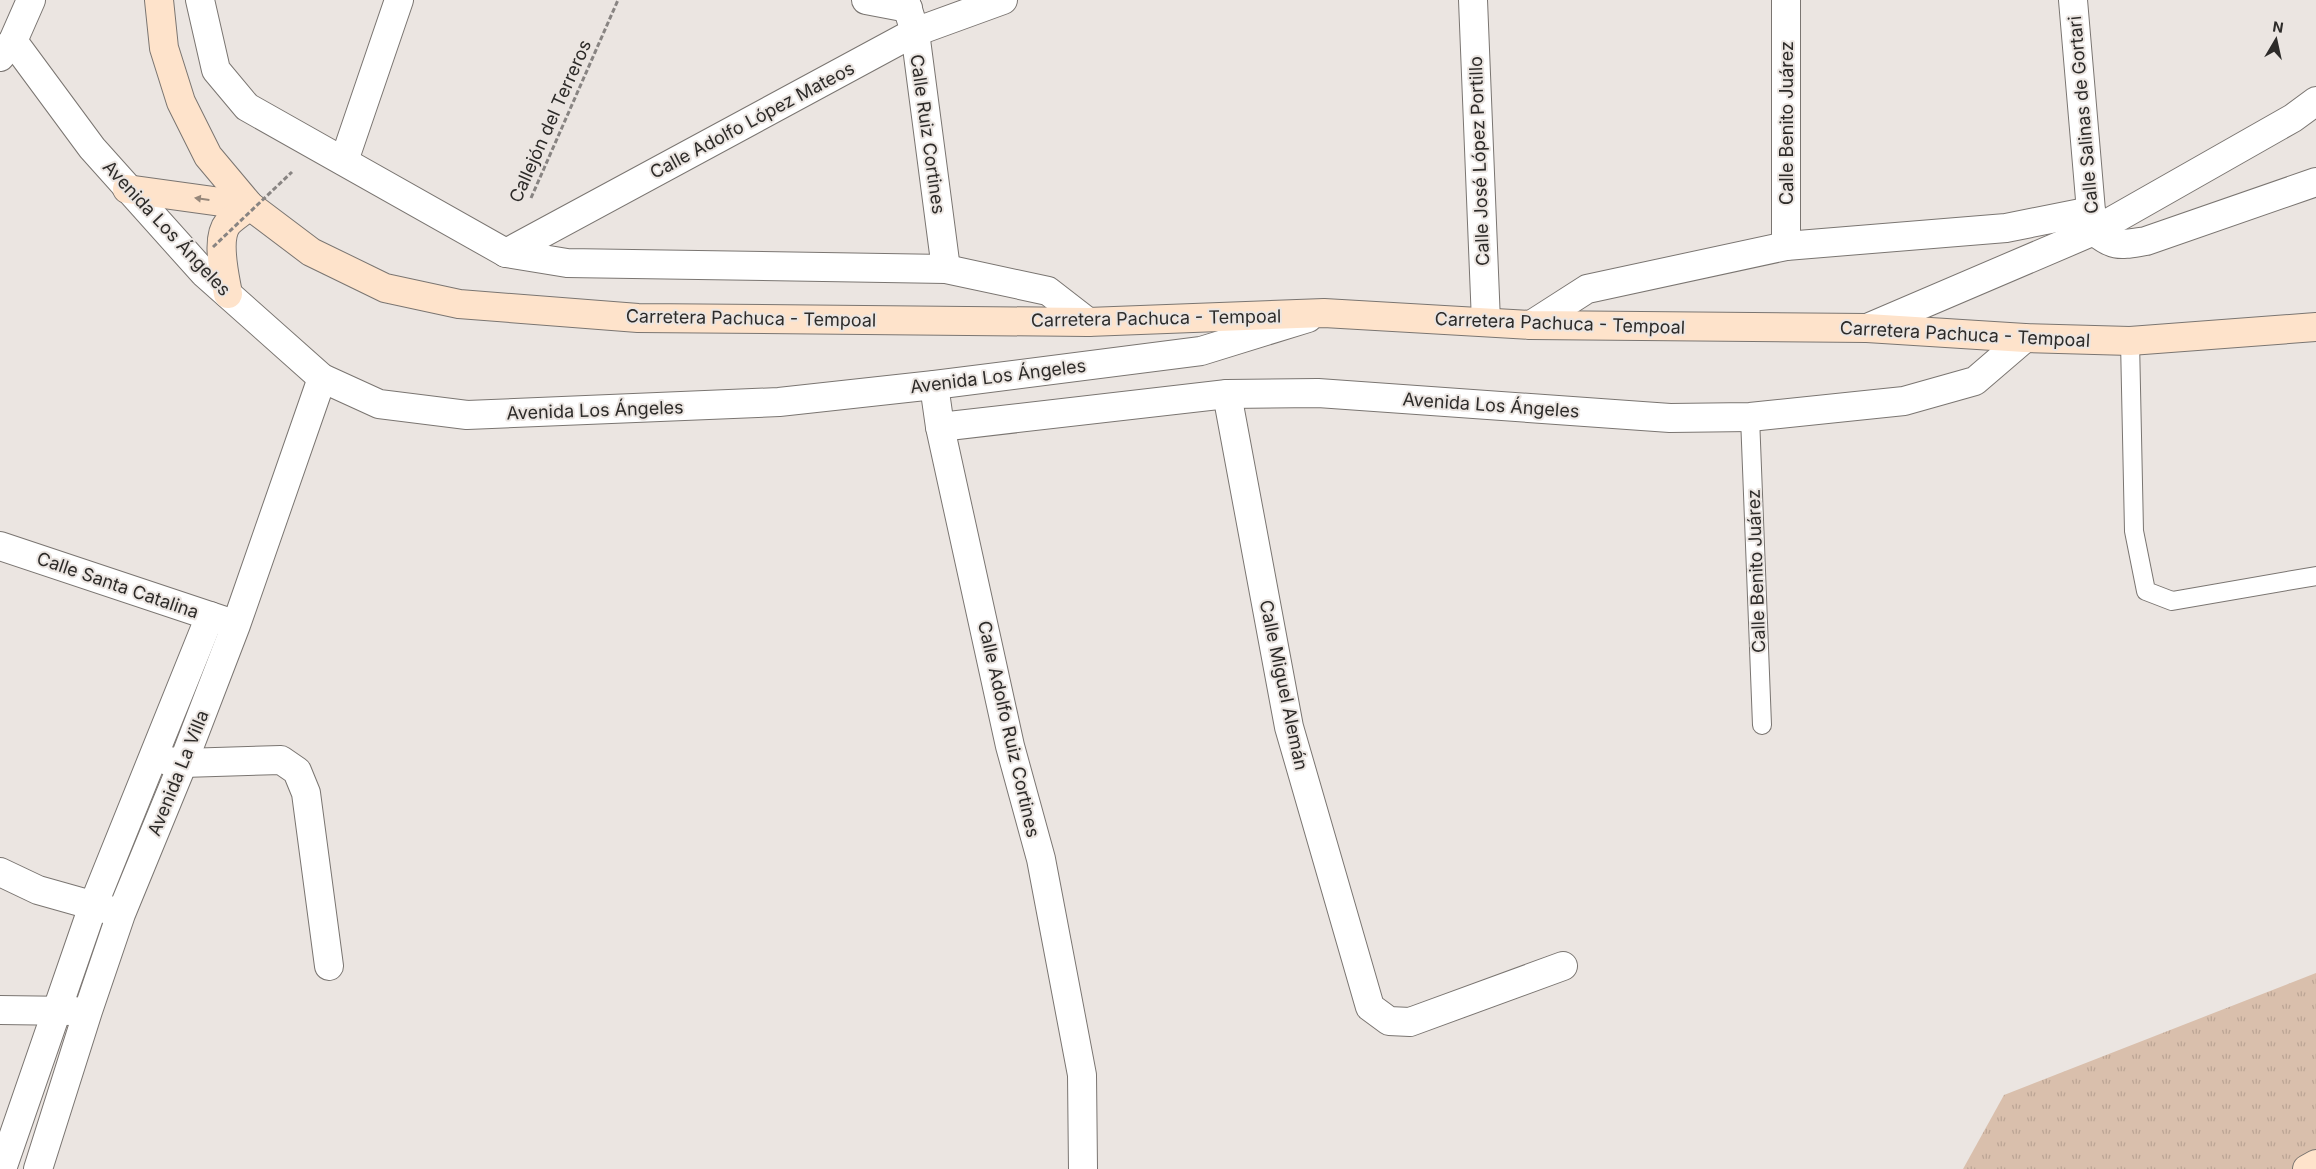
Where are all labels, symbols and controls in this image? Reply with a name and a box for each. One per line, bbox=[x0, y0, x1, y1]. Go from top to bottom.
street label: Calle Salinas de Gortari bbox=[2064, 15, 2102, 215]
north arrow bbox=[2251, 15, 2301, 65]
text: N bbox=[2272, 17, 2285, 36]
street label: Callejón del Terreros bbox=[505, 36, 595, 206]
street label: Calle Benito Juárez bbox=[1776, 41, 1797, 205]
street label: Calle Ruiz Cortines bbox=[906, 53, 950, 215]
street label: Calle José López Portillo bbox=[1465, 56, 1493, 266]
street label: Calle Adolfo López Mateos bbox=[646, 57, 858, 183]
street label: Avenida Los Ángeles bbox=[99, 155, 236, 300]
one-way arrow bbox=[194, 195, 210, 203]
street label: Carretera Pachuca - Tempoal bbox=[626, 305, 876, 331]
street label: Carretera Pachuca - Tempoal bbox=[1031, 305, 1281, 331]
street label: Carretera Pachuca - Tempoal bbox=[1434, 308, 1686, 338]
street label: Carretera Pachuca - Tempoal bbox=[1839, 317, 2091, 351]
street label: Avenida Los Ángeles bbox=[909, 354, 1087, 397]
street label: Avenida Los Ángeles bbox=[1402, 387, 1580, 422]
street label: Avenida Los Ángeles bbox=[506, 395, 684, 424]
street label: Calle Benito Juárez bbox=[1743, 489, 1769, 653]
street label: Calle Santa Catalina bbox=[34, 547, 202, 623]
street label: Calle Miguel Alemán bbox=[1256, 598, 1312, 772]
street label: Calle Adolfo Ruiz Cortines bbox=[974, 619, 1044, 839]
street label: Avenida La Villa bbox=[143, 707, 213, 839]

